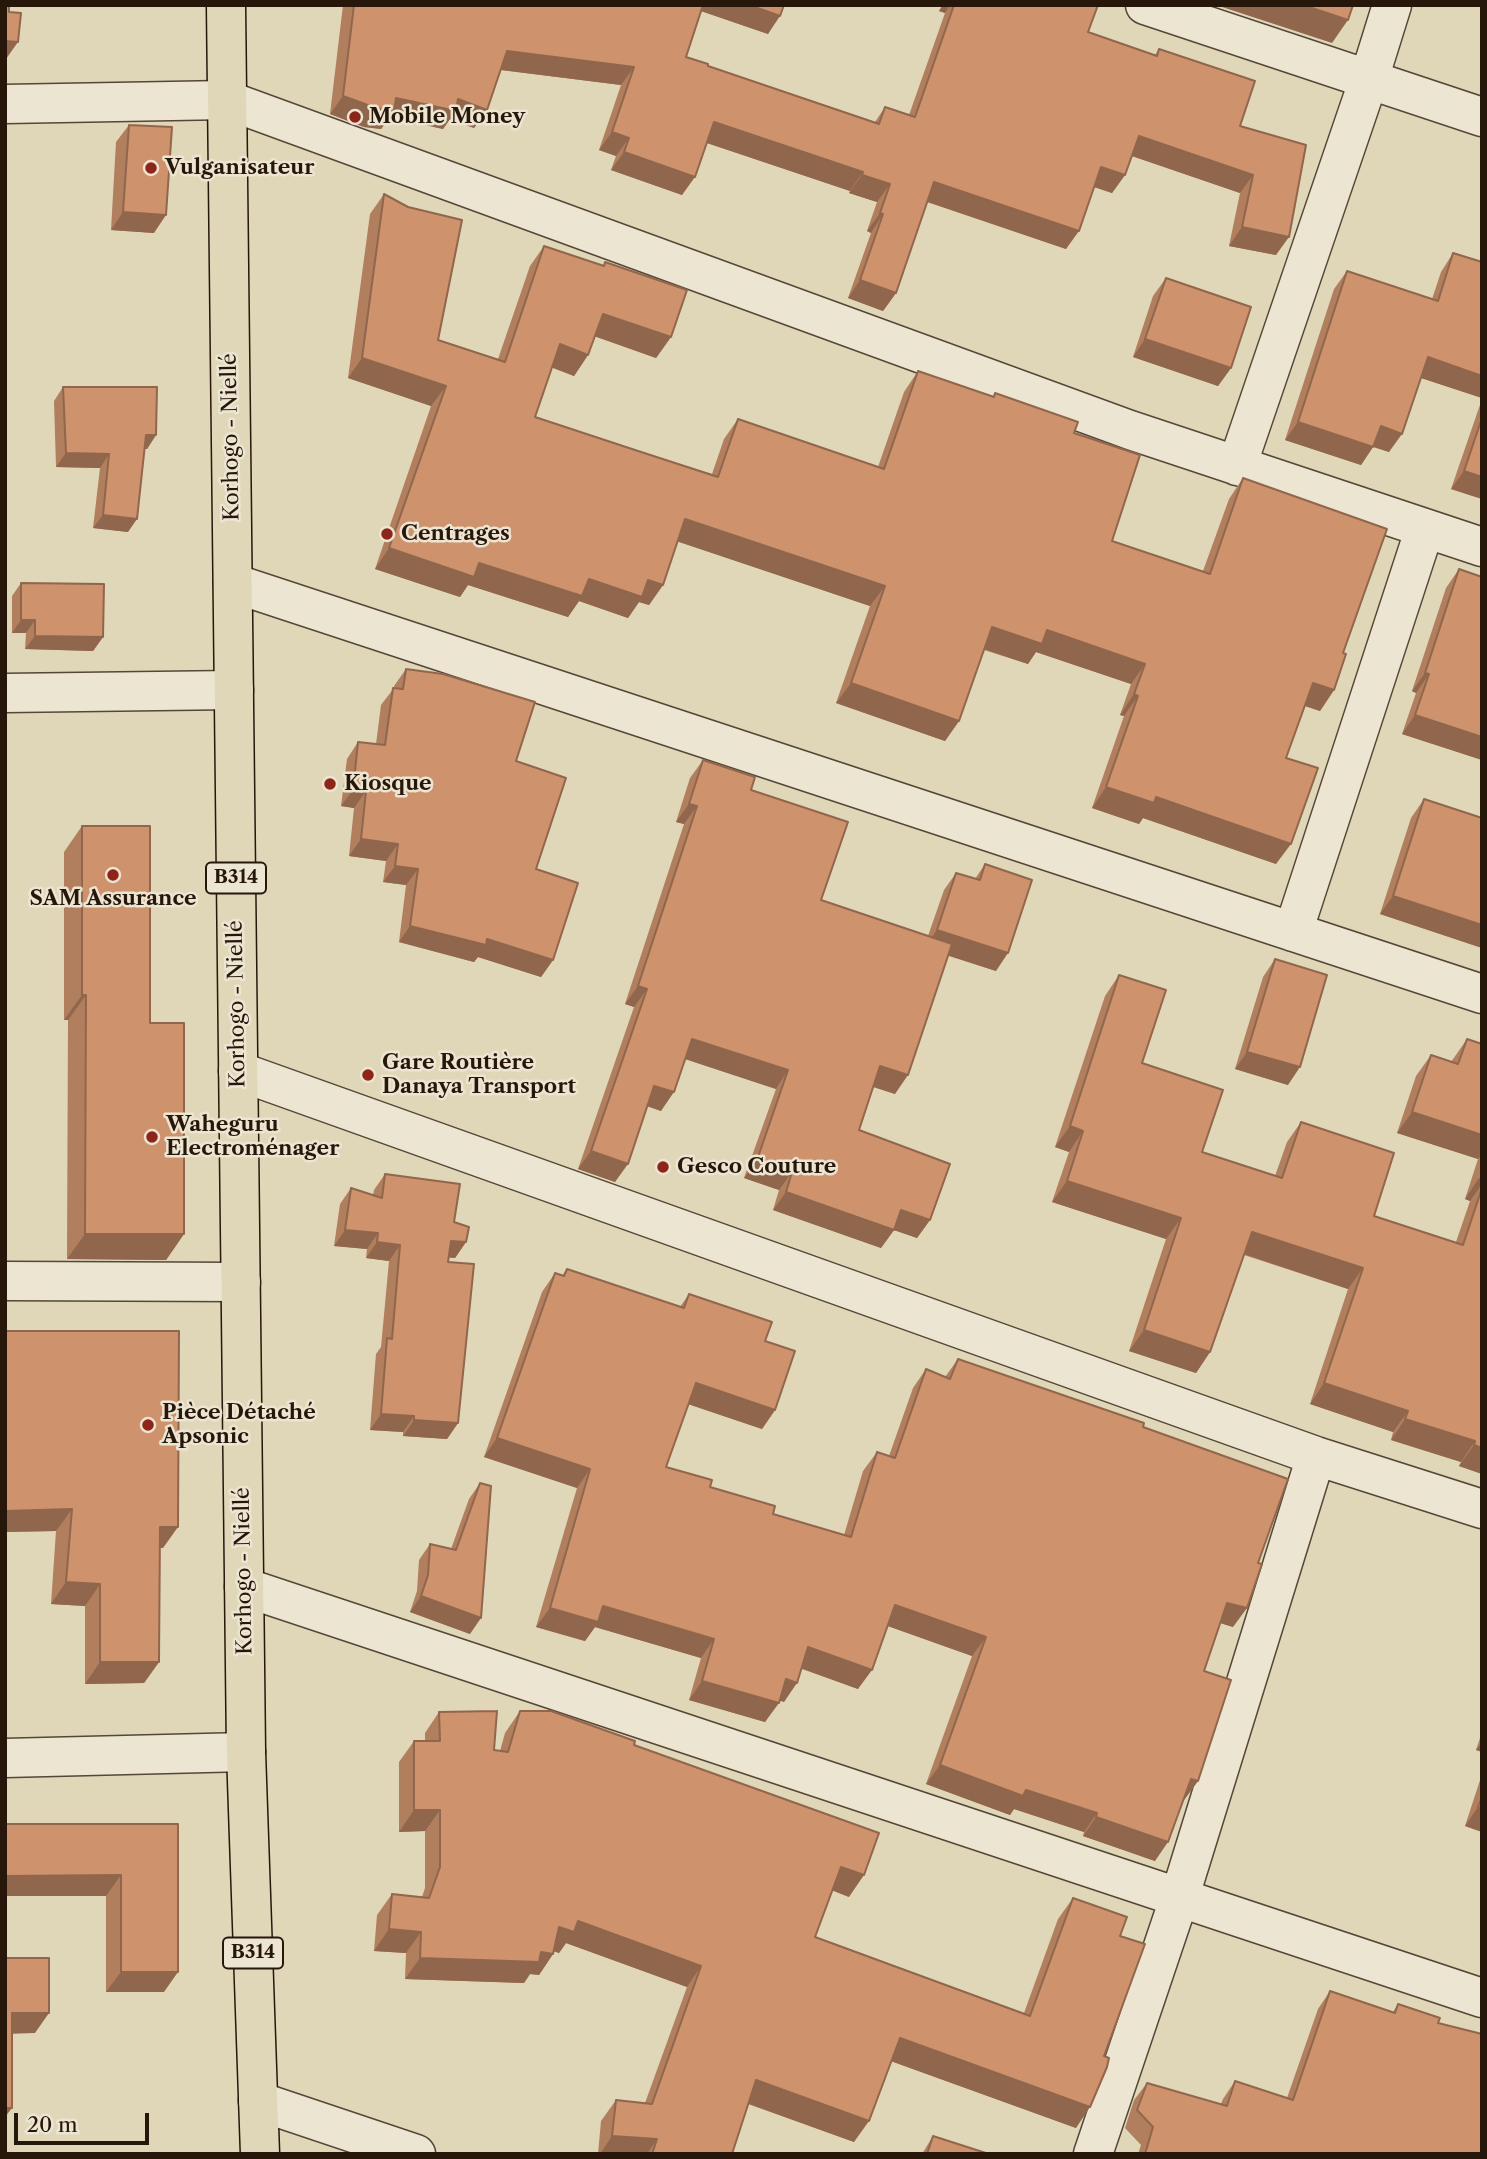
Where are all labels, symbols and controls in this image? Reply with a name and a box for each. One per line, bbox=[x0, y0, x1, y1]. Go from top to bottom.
place label: Mobile Money bbox=[369, 104, 525, 130]
marker: Mobile Money bbox=[347, 109, 363, 125]
place label: Vulganisateur bbox=[165, 155, 314, 181]
marker: Vulganisateur bbox=[143, 160, 159, 176]
street label: Korhogo - Niellé bbox=[217, 353, 245, 521]
place label: Centrages bbox=[401, 521, 510, 547]
marker: Centrages bbox=[379, 526, 395, 542]
place label: Kiosque bbox=[344, 771, 432, 797]
marker: Kiosque bbox=[322, 776, 338, 792]
road number: B314 bbox=[206, 862, 266, 894]
marker: SAM Assurance bbox=[105, 867, 121, 883]
place label: SAM Assurance bbox=[29, 886, 197, 912]
street label: Korhogo - Niellé bbox=[223, 920, 251, 1088]
place label: Gare Routière Danaya Transport bbox=[382, 1050, 576, 1100]
marker: Gare Routière Danaya Transport bbox=[360, 1067, 376, 1083]
place label: Waheguru Electroménager bbox=[166, 1112, 339, 1162]
marker: Waheguru Electroménager bbox=[144, 1129, 160, 1145]
place label: Gesco Couture bbox=[677, 1154, 836, 1180]
marker: Gesco Couture bbox=[655, 1159, 671, 1175]
place label: Pièce Détaché Apsonic bbox=[162, 1400, 316, 1450]
marker: Pièce Détaché Apsonic bbox=[140, 1417, 156, 1433]
street label: Korhogo - Niellé bbox=[230, 1487, 258, 1655]
road number: B314 bbox=[223, 1938, 283, 1968]
scale bar bbox=[18, 2100, 152, 2144]
text: 20 m bbox=[27, 2112, 78, 2137]

